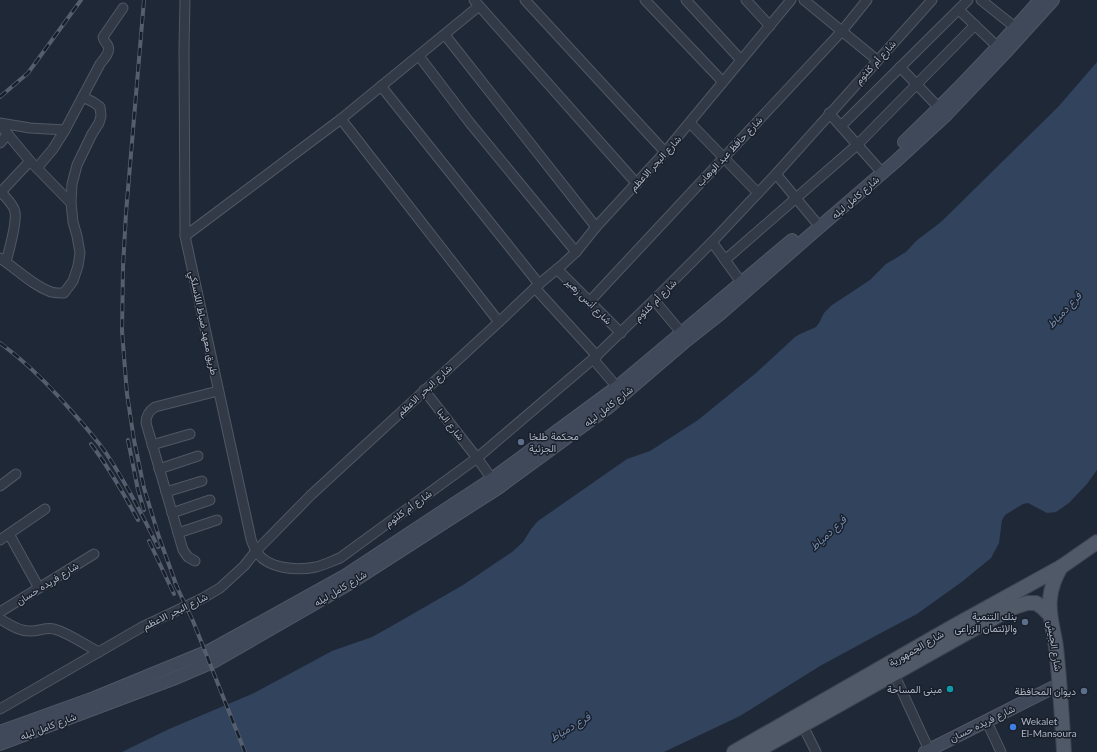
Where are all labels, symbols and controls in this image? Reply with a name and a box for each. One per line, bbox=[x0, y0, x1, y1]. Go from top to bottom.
street label: شارع أم كلثوم bbox=[852, 37, 899, 87]
street label: شارع حافظ عبد الوهاب bbox=[693, 113, 765, 189]
street label: شارع البحر الاعظم bbox=[627, 133, 684, 194]
street label: شارع كامل ليله bbox=[829, 173, 882, 222]
street label: طريق معهد ضباط اللاسلكي bbox=[184, 270, 221, 377]
street label: شارع أنس زهير bbox=[562, 275, 615, 327]
street label: شارع أم كلثوم bbox=[631, 276, 680, 324]
water label: فرع دمياط bbox=[1044, 288, 1086, 332]
street label: شارع البحر الاعظم bbox=[394, 361, 455, 419]
street label: شارع كامل ليله bbox=[581, 383, 636, 430]
street label: شارع البنا bbox=[434, 406, 467, 443]
place label: محكمة طلخا الجزئية bbox=[529, 430, 579, 455]
marker: محكمة طلخا الجزئية bbox=[516, 437, 526, 447]
street label: شارع أم كلثوم bbox=[382, 487, 434, 530]
water label: فرع دمياط bbox=[807, 512, 851, 554]
street label: شارع فريده حسان bbox=[14, 559, 81, 608]
street label: شارع كامل ليله bbox=[312, 568, 369, 609]
street label: شارع البحر الاعظم bbox=[141, 590, 210, 633]
place label: بنك التنمية والإئتمان الزراعى bbox=[955, 610, 1017, 635]
marker: بنك التنمية والإئتمان الزراعى bbox=[1020, 617, 1030, 627]
street label: شارع الجيش bbox=[1044, 620, 1065, 672]
street label: شارع الجمهورية bbox=[886, 627, 946, 669]
place label: مبنى المساحة bbox=[887, 683, 942, 696]
marker: مبنى المساحة bbox=[945, 684, 955, 694]
place label: ديوان المحافظة bbox=[1015, 685, 1076, 698]
marker: ديوان المحافظة bbox=[1079, 686, 1089, 696]
street label: شارع فريده حسان bbox=[947, 702, 1017, 745]
water label: فرع دمياط bbox=[547, 709, 594, 745]
street label: شارع كامل ليله bbox=[18, 710, 78, 743]
place label: Wekalet El-Mansoura bbox=[1021, 715, 1077, 739]
marker: Wekalet El-Mansoura bbox=[1008, 722, 1018, 732]

